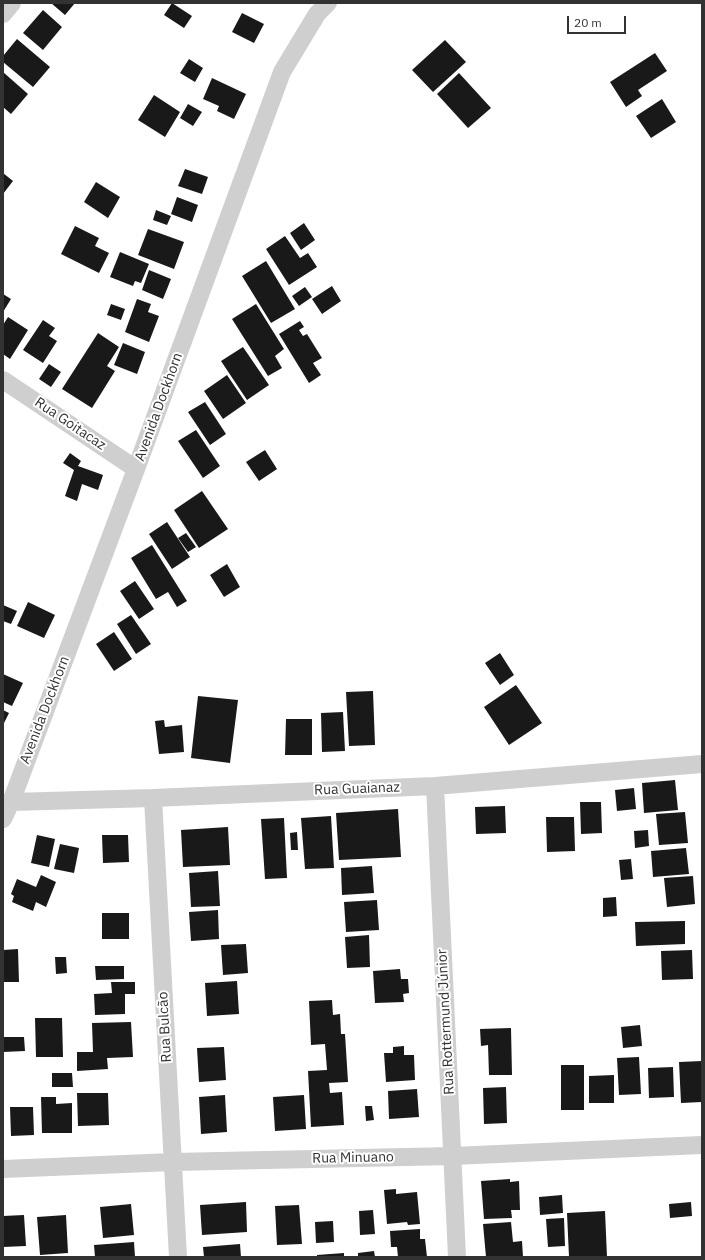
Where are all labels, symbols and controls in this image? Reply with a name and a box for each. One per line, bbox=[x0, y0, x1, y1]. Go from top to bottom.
scale bar bbox=[569, 8, 628, 34]
text: 20 m bbox=[574, 15, 602, 30]
street label: Avenida Dockhorn bbox=[132, 351, 186, 463]
street label: Rua Goitacaz bbox=[31, 394, 109, 454]
street label: Avenida Dockhorn bbox=[17, 654, 73, 766]
street label: Rua Guaianaz bbox=[314, 779, 400, 799]
street label: Rua Rottermund Júnior bbox=[434, 949, 458, 1095]
street label: Rua Bulcão bbox=[155, 991, 175, 1063]
street label: Rua Minuano bbox=[312, 1149, 394, 1167]

